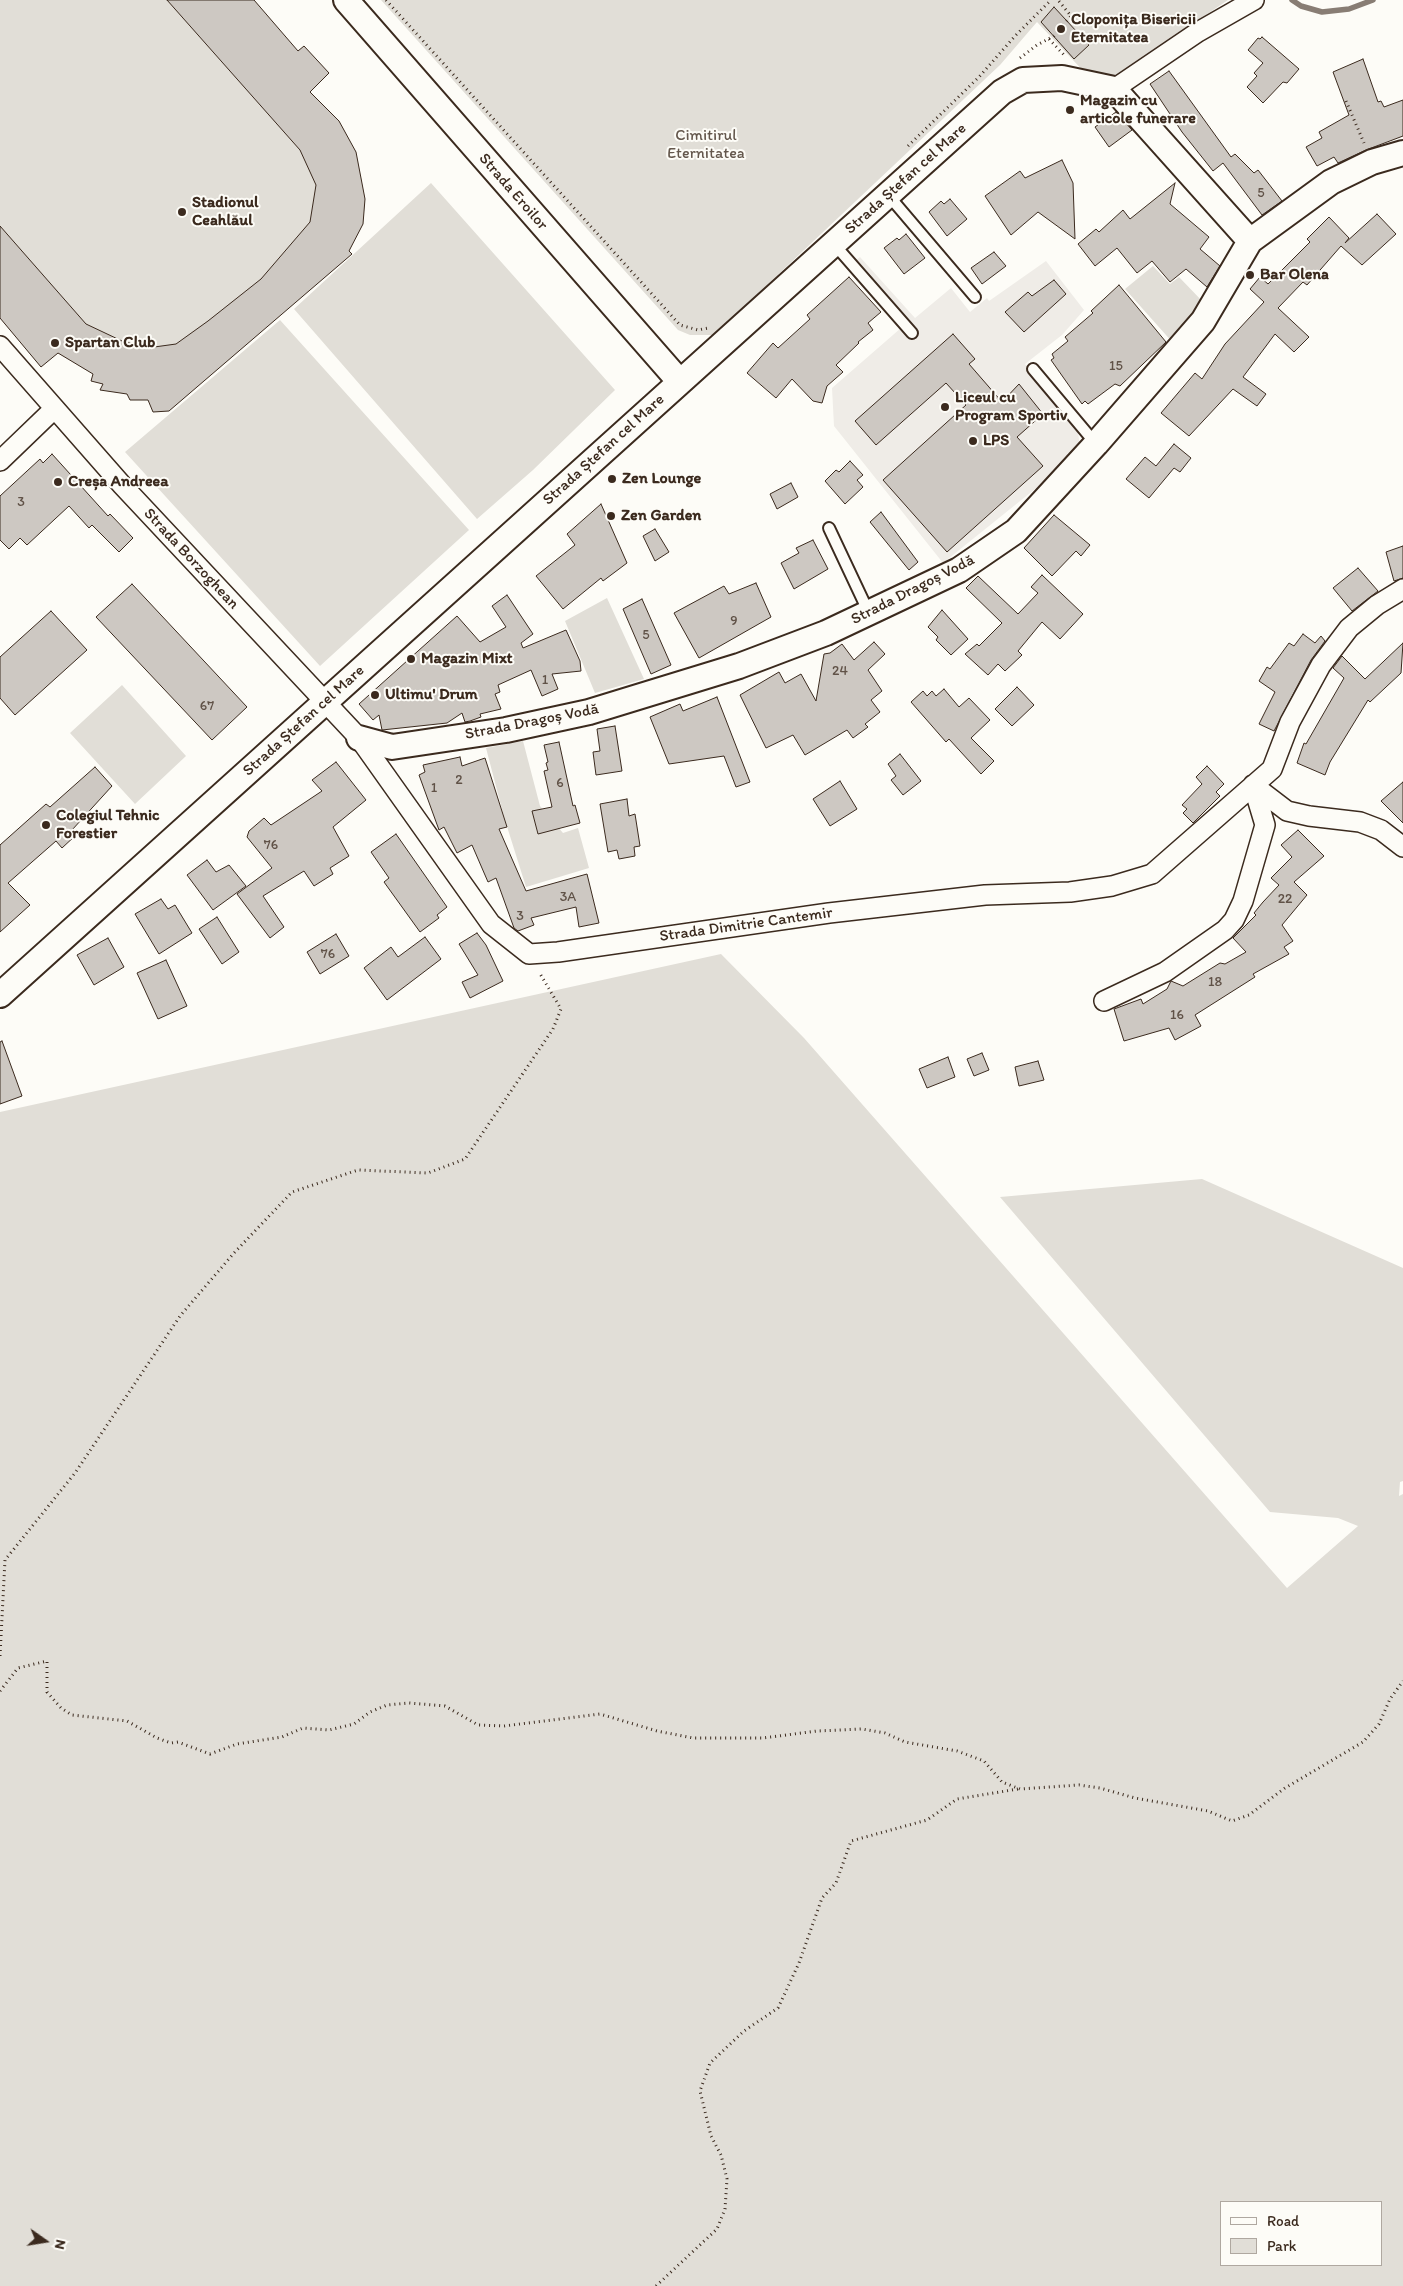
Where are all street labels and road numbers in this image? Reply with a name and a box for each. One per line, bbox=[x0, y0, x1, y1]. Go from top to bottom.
street label: Strada Ștefan cel Mare bbox=[841, 119, 971, 239]
street label: Strada Eroilor bbox=[474, 149, 552, 235]
street label: Strada Ștefan cel Mare bbox=[539, 390, 669, 510]
street label: Strada Borzoghean bbox=[139, 504, 243, 614]
street label: Strada Dragoș Vodă bbox=[848, 551, 978, 629]
street label: Strada Ștefan cel Mare bbox=[239, 661, 369, 781]
street label: Strada Dragoș Vodă bbox=[463, 700, 601, 744]
street label: Strada Dimitrie Cantemir bbox=[658, 903, 834, 947]

